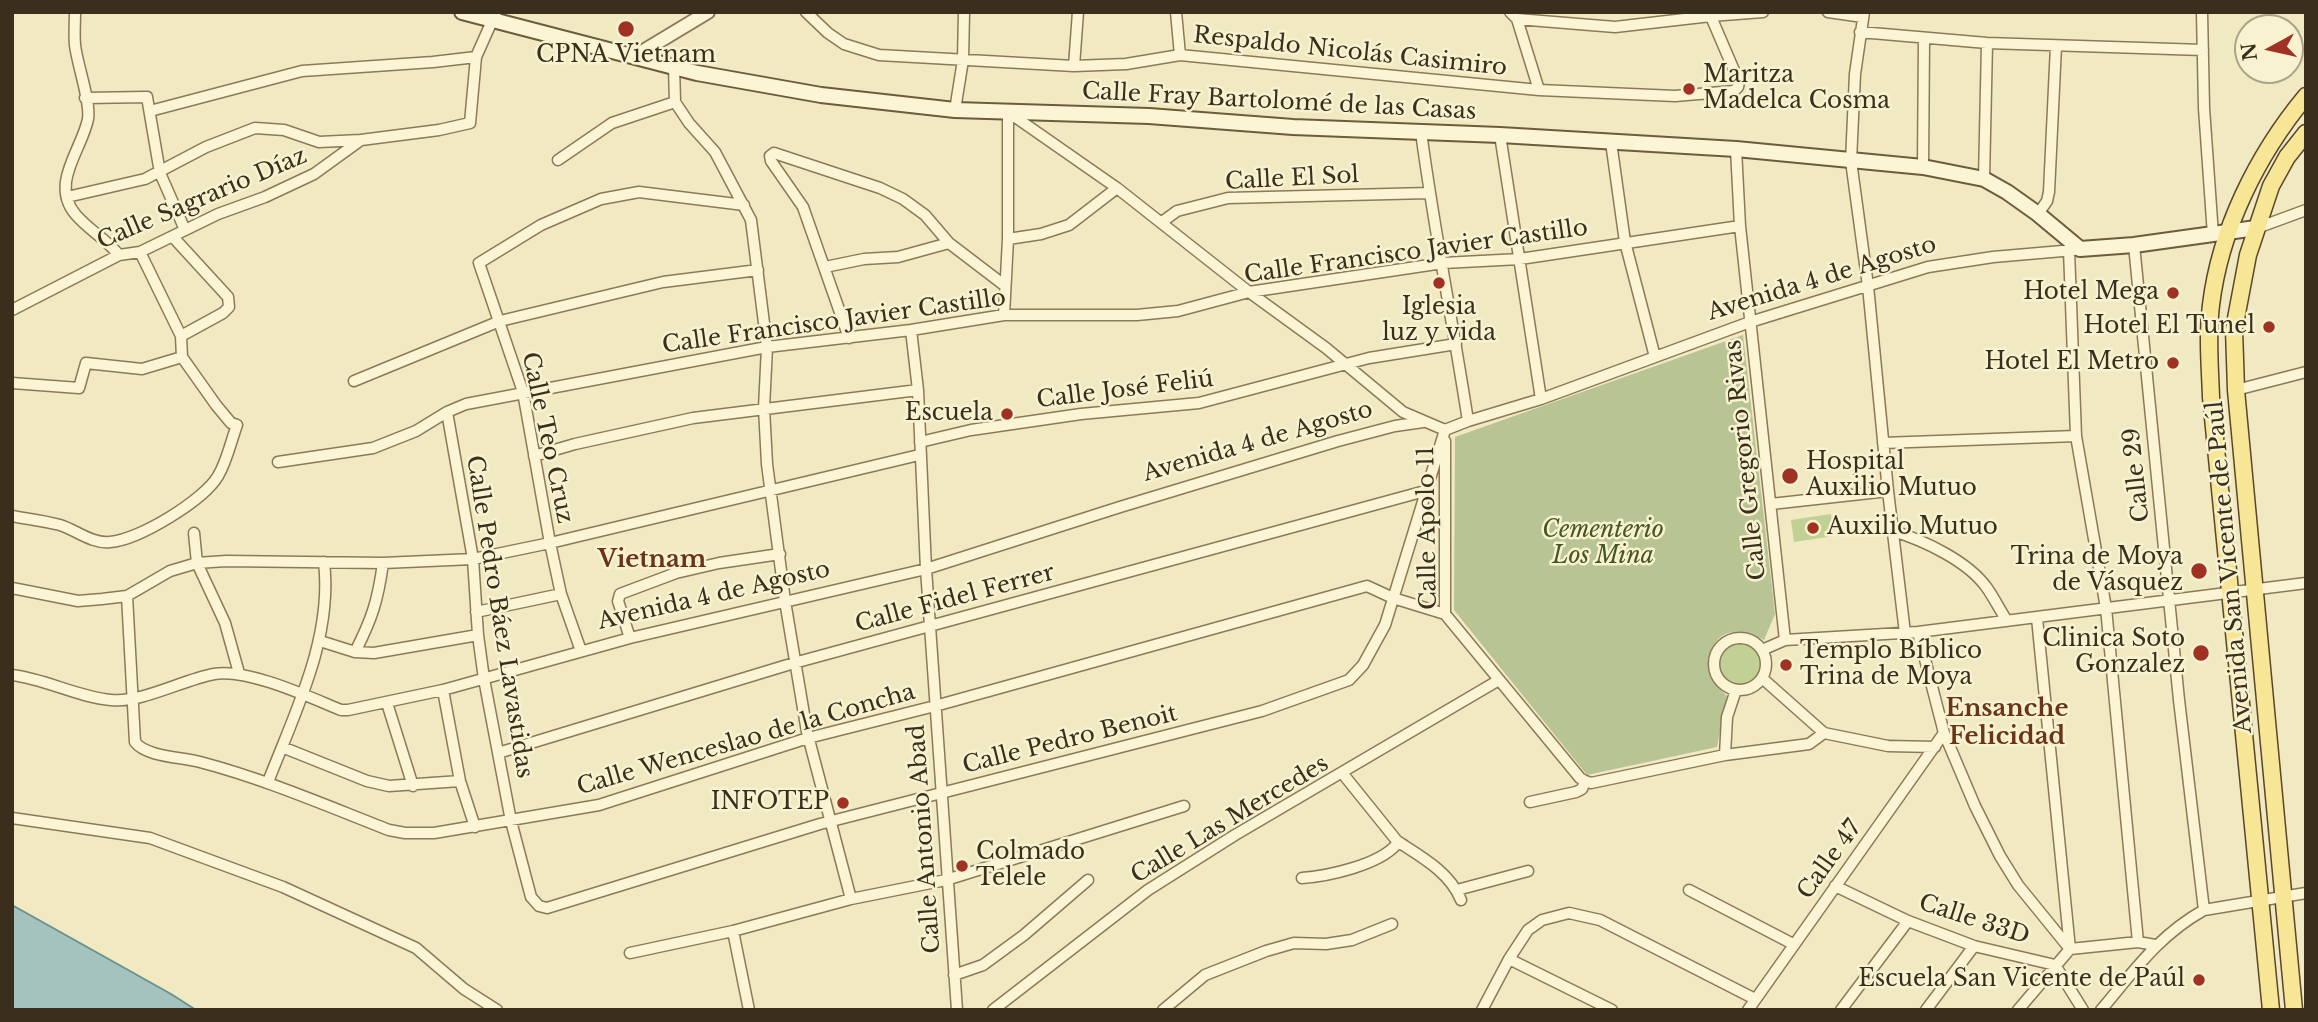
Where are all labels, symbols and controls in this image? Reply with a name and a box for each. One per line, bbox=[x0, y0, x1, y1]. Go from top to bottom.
north arrow bbox=[2234, 14, 2304, 84]
marker: CPNA Vietnam bbox=[616, 19, 636, 39]
street label: Respaldo Nicolás Casimiro bbox=[1192, 22, 1508, 82]
text: N bbox=[2237, 41, 2262, 62]
place label: CPNA Vietnam bbox=[536, 42, 716, 70]
place label: Maritza Madelca Cosma bbox=[1703, 62, 1890, 116]
street label: Calle Fray Bartolomé de las Casas bbox=[1081, 78, 1477, 126]
marker: Maritza Madelca Cosma bbox=[1681, 81, 1697, 97]
street label: Calle Sagrario Díaz bbox=[93, 142, 311, 256]
street label: Calle El Sol bbox=[1224, 162, 1360, 196]
street label: Calle Francisco Javier Castillo bbox=[1242, 214, 1590, 290]
street label: Avenida 4 de Agosto bbox=[1704, 231, 1940, 327]
marker: Iglesia luz y vida bbox=[1431, 275, 1447, 291]
place label: Hotel Mega bbox=[2023, 279, 2159, 307]
street label: Calle Francisco Javier Castillo bbox=[660, 284, 1008, 360]
marker: Hotel Mega bbox=[2165, 285, 2181, 301]
place label: Iglesia luz y vida bbox=[1382, 294, 1496, 348]
place label: Hotel El Tunel bbox=[2084, 313, 2255, 341]
marker: Hotel El Tunel bbox=[2261, 319, 2277, 335]
street label: Calle Gregorio Rivas bbox=[1720, 338, 1772, 582]
place label: Hotel El Metro bbox=[1984, 349, 2159, 377]
street label: Calle Teo Cruz bbox=[515, 350, 579, 526]
marker: Hotel El Metro bbox=[2165, 355, 2181, 371]
street label: Calle José Feliú bbox=[1035, 365, 1215, 415]
street label: Avenida 4 de Agosto bbox=[1140, 396, 1376, 488]
place label: Escuela bbox=[905, 400, 993, 428]
street label: Avenida San Vicente de Paúl bbox=[2202, 400, 2258, 734]
marker: Escuela bbox=[999, 406, 1015, 422]
street label: Calle 29 bbox=[2118, 426, 2156, 524]
street label: Calle Apolo 11 bbox=[1413, 446, 1443, 610]
place label: Hospital Auxilio Mutuo bbox=[1806, 449, 1977, 503]
street label: Calle Pedro Báez Lavastidas bbox=[460, 454, 538, 780]
marker: Hospital Auxilio Mutuo bbox=[1780, 466, 1800, 486]
place label: Auxilio Mutuo bbox=[1827, 514, 1998, 542]
park label: Cementerio Los Mina bbox=[1542, 517, 1664, 571]
marker: Auxilio Mutuo bbox=[1805, 520, 1821, 536]
place label: Trina de Moya de Vásquez bbox=[2011, 544, 2183, 598]
district label: Vietnam bbox=[598, 546, 706, 574]
street label: Avenida 4 de Agosto bbox=[595, 556, 833, 636]
street label: Calle Fidel Ferrer bbox=[852, 559, 1058, 639]
marker: Trina de Moya de Vásquez bbox=[2189, 561, 2209, 581]
place label: Clinica Soto Gonzalez bbox=[2042, 626, 2185, 680]
place label: Templo Bíblico Trina de Moya bbox=[1800, 638, 1982, 692]
marker: Clinica Soto Gonzalez bbox=[2191, 643, 2211, 663]
marker: Templo Bíblico Trina de Moya bbox=[1778, 657, 1794, 673]
street label: Calle Wenceslao de la Concha bbox=[574, 678, 918, 802]
district label: Ensanche Felicidad bbox=[1946, 695, 2068, 751]
street label: Calle Pedro Benoit bbox=[960, 700, 1180, 780]
street label: Calle Antonio Abad bbox=[903, 723, 947, 955]
street label: Calle Las Mercedes bbox=[1126, 750, 1334, 890]
place label: INFOTEP bbox=[711, 789, 829, 817]
marker: INFOTEP bbox=[835, 795, 851, 811]
street label: Calle 47 bbox=[1792, 815, 1868, 905]
place label: Colmado Telele bbox=[976, 839, 1085, 893]
marker: Colmado Telele bbox=[954, 858, 970, 874]
street label: Calle 33D bbox=[1915, 889, 2033, 951]
place label: Escuela San Vicente de Paúl bbox=[1858, 966, 2185, 994]
marker: Escuela San Vicente de Paúl bbox=[2191, 972, 2207, 988]

